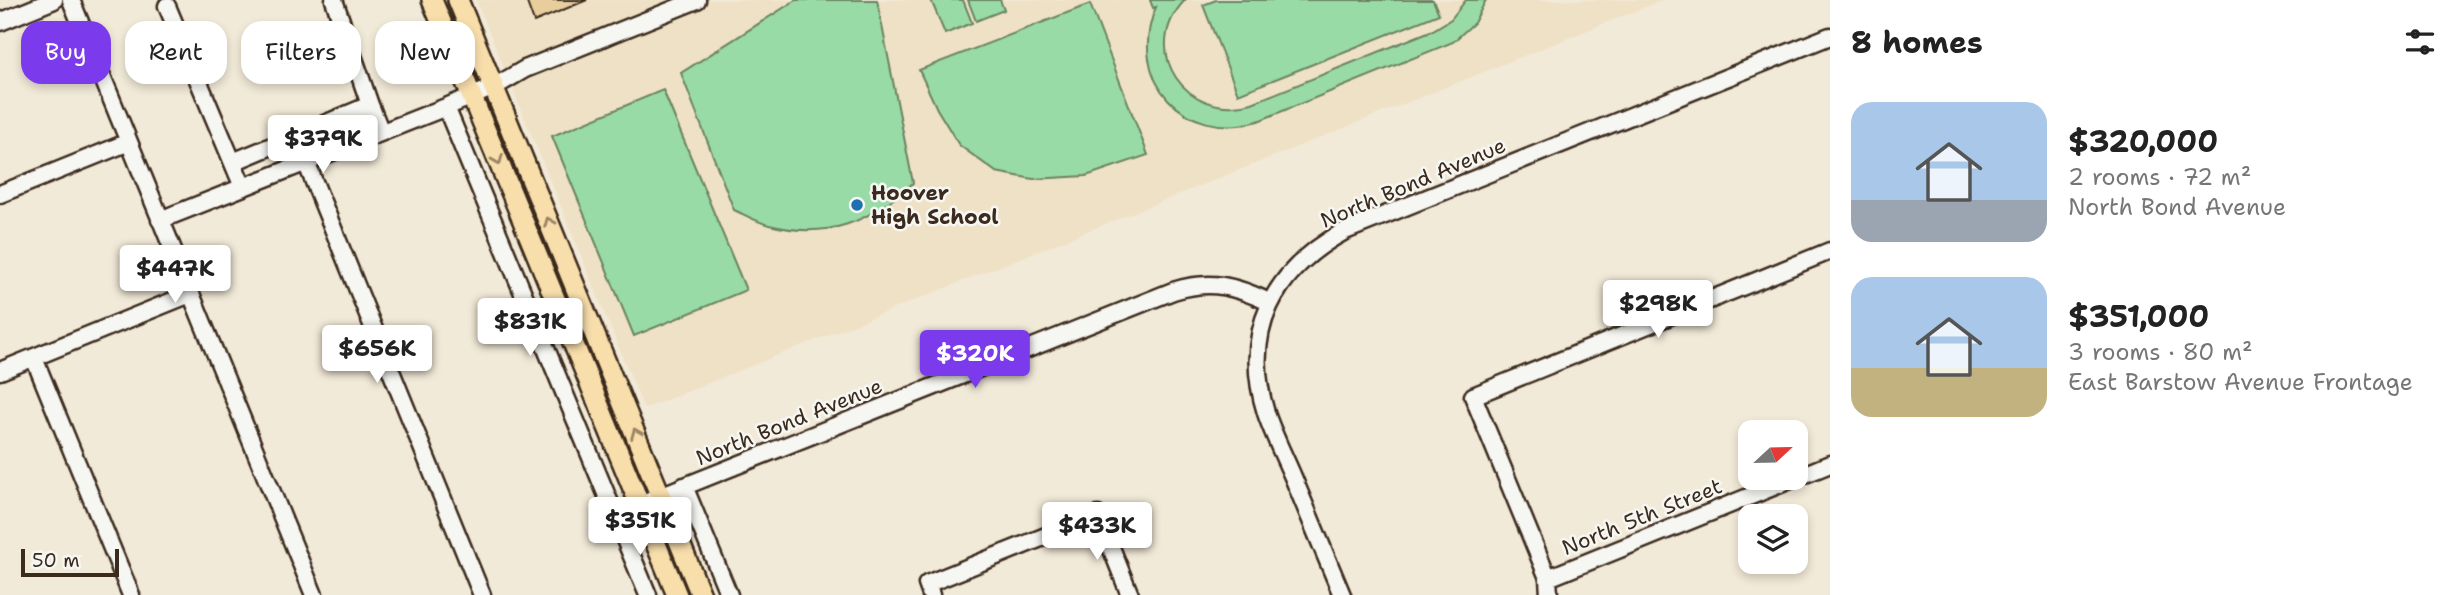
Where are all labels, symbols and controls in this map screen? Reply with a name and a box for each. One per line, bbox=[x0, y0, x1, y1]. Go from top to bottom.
chip: Buy bbox=[21, 21, 111, 84]
chip: Rent bbox=[125, 21, 227, 84]
chip: Filters bbox=[241, 21, 361, 84]
chip: New bbox=[375, 21, 475, 84]
text: 8 homes bbox=[1851, 22, 1983, 63]
icon: filters bbox=[2401, 23, 2439, 61]
pin: $379K bbox=[274, 116, 372, 175]
text: $320,000 bbox=[2068, 121, 2218, 162]
text: $379K bbox=[284, 123, 362, 153]
icon: home bbox=[1907, 130, 1991, 214]
street label: North Bond Avenue bbox=[1316, 131, 1510, 235]
one-way arrow bbox=[490, 152, 504, 165]
text: 2 rooms · 72 m² bbox=[2068, 162, 2251, 192]
place label: Hoover High School bbox=[871, 179, 999, 231]
text: North Bond Avenue bbox=[2068, 192, 2286, 222]
marker: Hoover High School bbox=[849, 197, 865, 213]
one-way arrow bbox=[543, 217, 557, 230]
pin: $447K bbox=[126, 246, 224, 305]
text: $447K bbox=[136, 253, 214, 283]
pin: $298K bbox=[1609, 280, 1707, 340]
text: $298K bbox=[1619, 288, 1697, 318]
text: $351,000 bbox=[2068, 296, 2209, 337]
pin: $831K bbox=[481, 298, 579, 358]
icon: home bbox=[1907, 305, 1991, 389]
text: $831K bbox=[494, 306, 566, 336]
pin: $656K bbox=[328, 326, 426, 385]
pin: $320K bbox=[926, 330, 1024, 390]
text: $656K bbox=[338, 333, 416, 363]
text: 3 rooms · 80 m² bbox=[2068, 337, 2253, 367]
text: $320K bbox=[936, 338, 1014, 368]
text: East Barstow Avenue Frontage bbox=[2068, 367, 2413, 397]
street label: North Bond Avenue bbox=[692, 372, 886, 472]
north arrow bbox=[1738, 420, 1808, 490]
map controls bbox=[1738, 420, 1808, 574]
one-way arrow bbox=[630, 427, 644, 439]
street label: North 5th Street bbox=[1558, 472, 1726, 562]
pin: $351K bbox=[591, 498, 689, 557]
pin: $433K bbox=[1048, 503, 1146, 562]
button: layers bbox=[1738, 504, 1808, 574]
text: $351K bbox=[604, 505, 676, 535]
text: $433K bbox=[1058, 510, 1136, 540]
scale bar bbox=[21, 546, 119, 578]
text: 50 m bbox=[32, 548, 80, 573]

